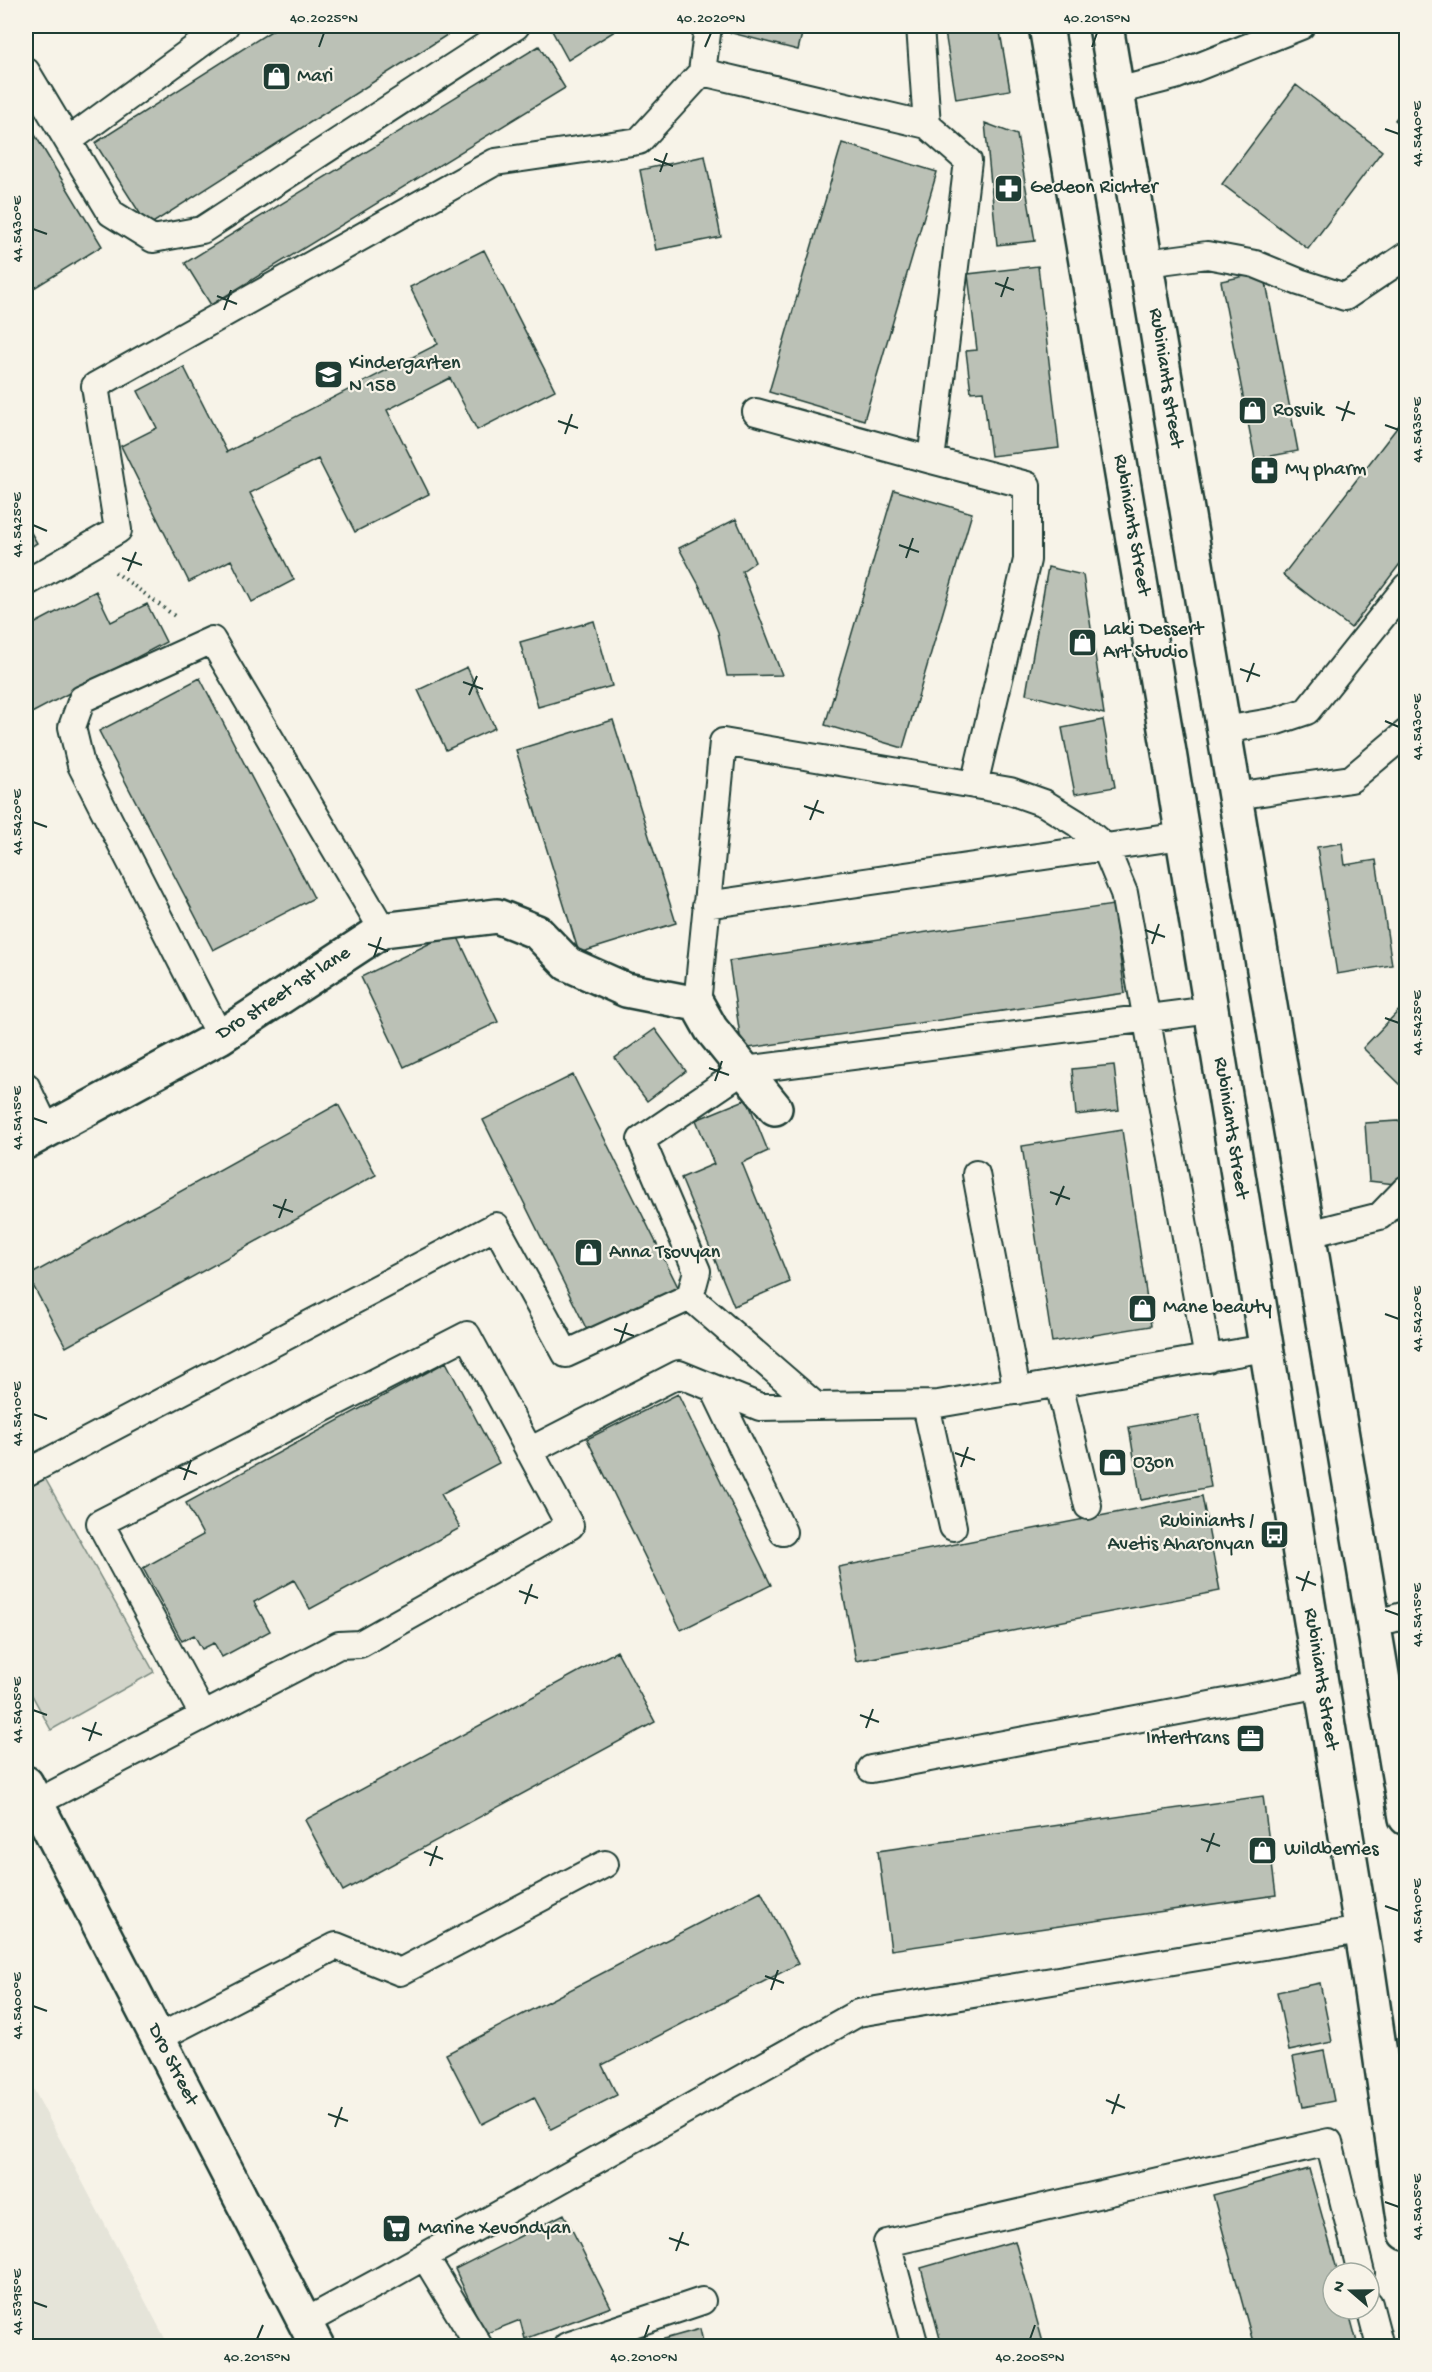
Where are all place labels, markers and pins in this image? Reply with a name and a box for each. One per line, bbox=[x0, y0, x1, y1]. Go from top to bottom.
shop icon: Mari bbox=[260, 61, 292, 93]
place label: Mari bbox=[297, 66, 333, 89]
pharmacy icon: Gedeon Richter bbox=[993, 172, 1025, 204]
place label: Gedeon Richter bbox=[1030, 177, 1159, 200]
place label: Kindergarten N 158 bbox=[349, 353, 461, 399]
school or university icon: Kindergarten N 158 bbox=[312, 359, 344, 391]
shop icon: Rosvik bbox=[1236, 395, 1268, 427]
place label: Rosvik bbox=[1273, 400, 1325, 423]
pharmacy icon: My pharm bbox=[1248, 454, 1280, 486]
place label: My pharm bbox=[1285, 459, 1366, 482]
place label: Laki Dessert Art Studio bbox=[1103, 619, 1205, 665]
shop icon: Laki Dessert Art Studio bbox=[1066, 626, 1098, 658]
shop icon: Anna Tsovyan bbox=[572, 1237, 604, 1269]
place label: Anna Tsovyan bbox=[609, 1242, 721, 1265]
shop icon: Mane beauty bbox=[1126, 1292, 1158, 1324]
place label: Mane beauty bbox=[1163, 1297, 1272, 1320]
shop icon: Ozon bbox=[1096, 1447, 1128, 1479]
place label: Ozon bbox=[1133, 1452, 1174, 1475]
place label: Rubiniants / Avetis Aharonyan bbox=[1107, 1511, 1254, 1557]
bus stop icon: Rubiniants / Avetis Aharonyan bbox=[1259, 1518, 1291, 1550]
office icon: Intertrans bbox=[1234, 1723, 1266, 1755]
place label: Intertrans bbox=[1146, 1728, 1230, 1751]
shop icon: Wildberries bbox=[1247, 1834, 1279, 1866]
place label: Wildberries bbox=[1284, 1839, 1379, 1862]
supermarket icon: Marine Xevondyan bbox=[381, 2213, 413, 2245]
place label: Marine Xevondyan bbox=[418, 2218, 571, 2241]

